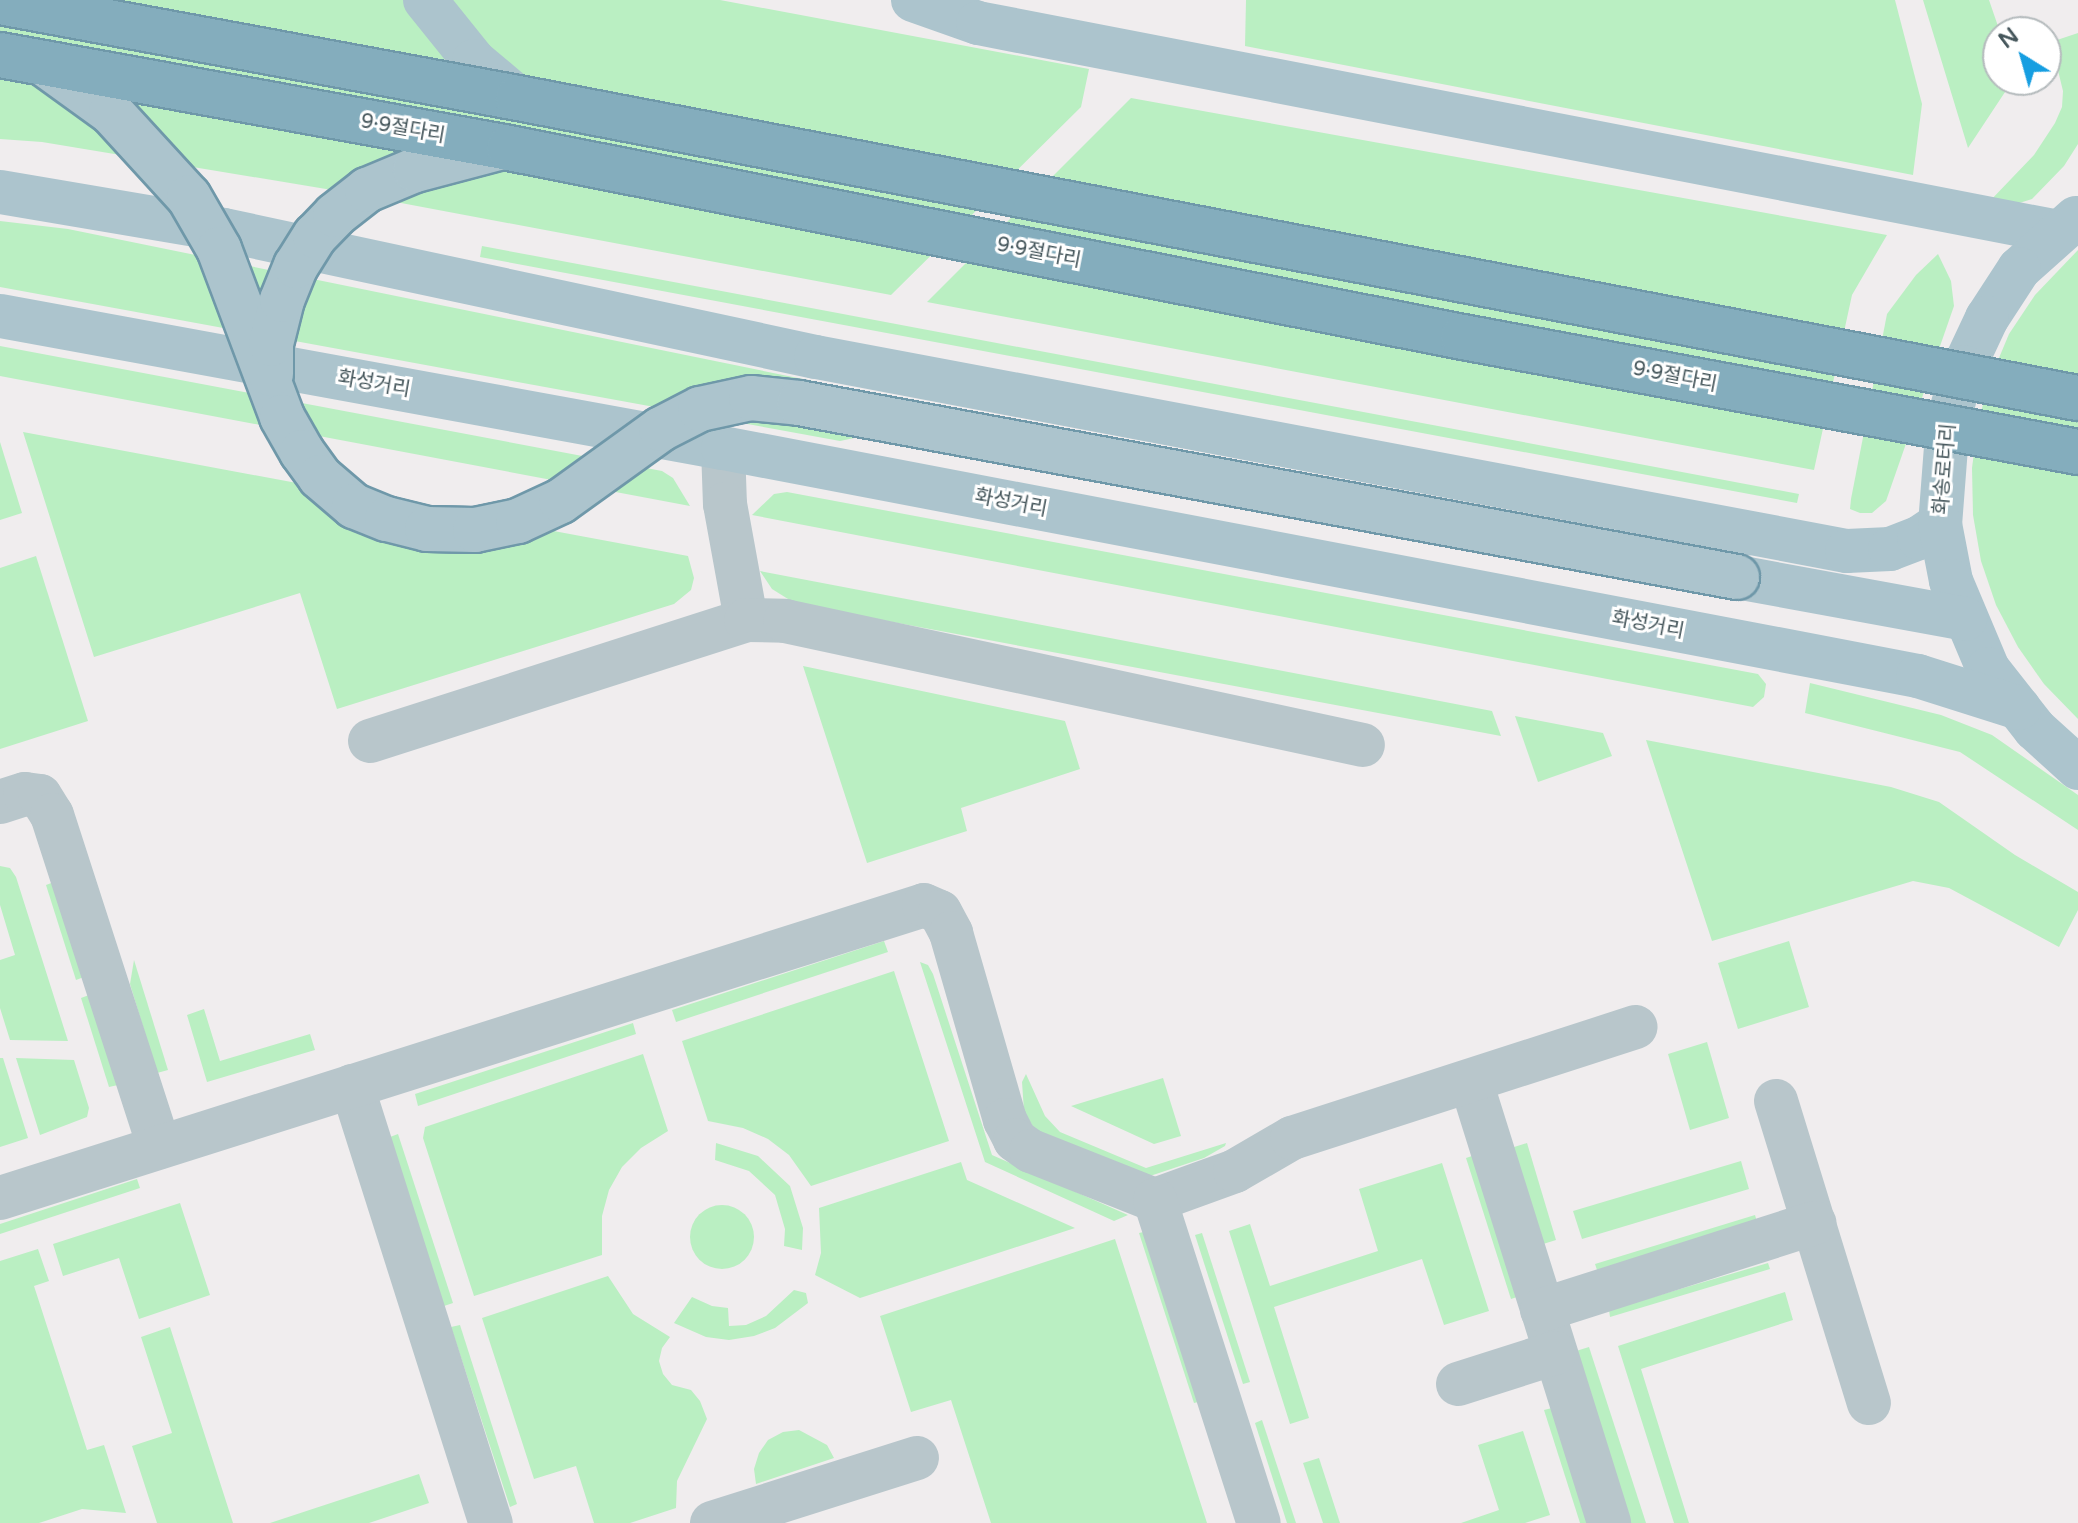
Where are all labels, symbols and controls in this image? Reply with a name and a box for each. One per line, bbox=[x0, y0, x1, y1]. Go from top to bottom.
north arrow bbox=[1982, 16, 2062, 96]
text: N bbox=[1994, 23, 2024, 54]
street label: 9·9절다리 bbox=[359, 110, 447, 148]
street label: 9·9절다리 bbox=[995, 233, 1083, 273]
street label: 9·9절다리 bbox=[1631, 357, 1719, 397]
street label: 화성거리 bbox=[336, 366, 412, 402]
street label: 화송로터리 bbox=[1929, 422, 1961, 516]
street label: 화성거리 bbox=[973, 484, 1049, 522]
street label: 화성거리 bbox=[1610, 606, 1686, 644]

